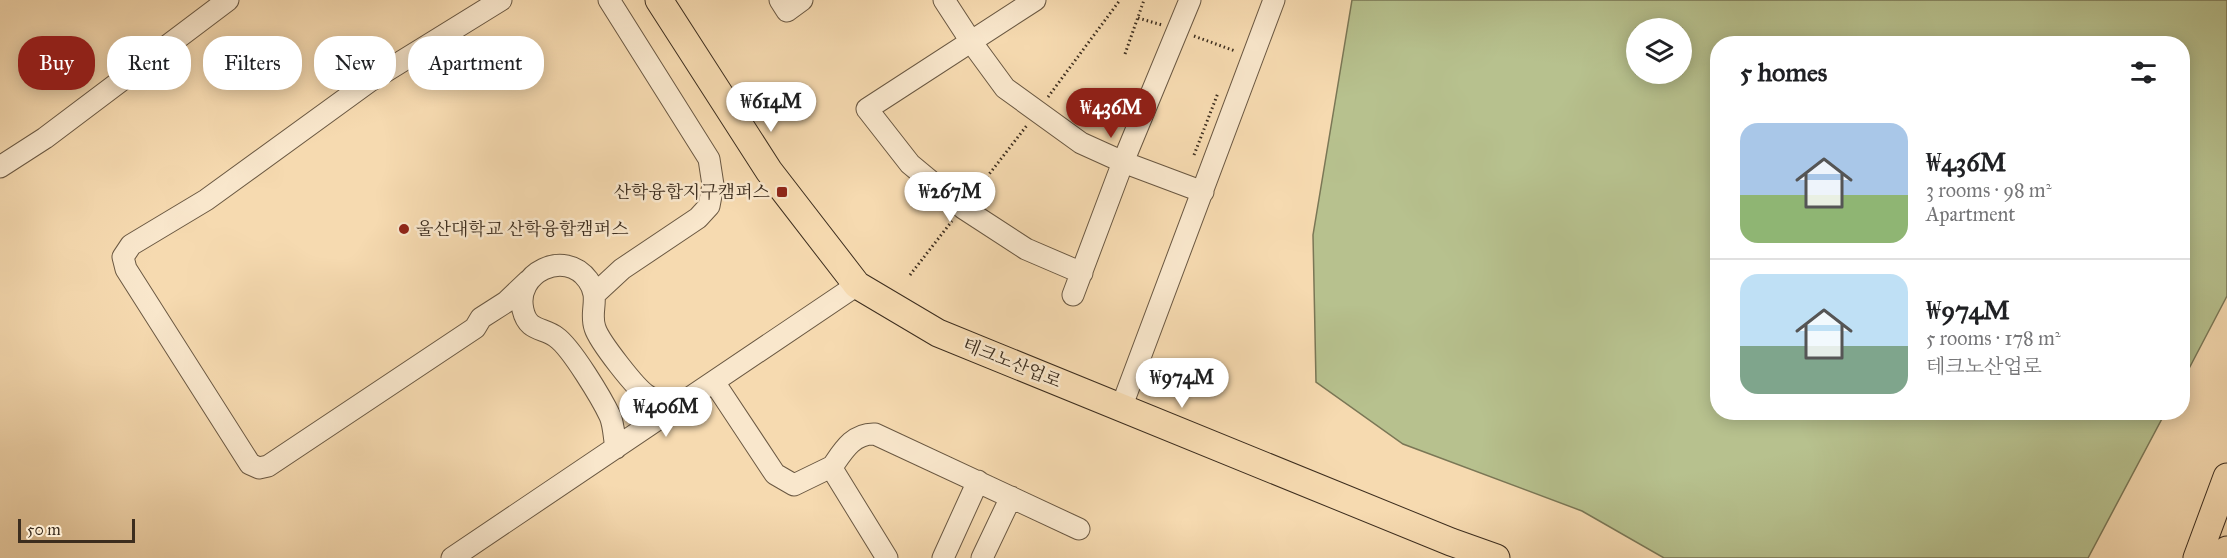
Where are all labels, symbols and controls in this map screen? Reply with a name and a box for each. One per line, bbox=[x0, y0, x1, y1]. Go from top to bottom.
map controls bbox=[1626, 18, 1692, 84]
button: layers bbox=[1626, 18, 1692, 84]
chip: Buy bbox=[18, 36, 95, 90]
chip: Rent bbox=[107, 36, 191, 90]
chip: Filters bbox=[203, 36, 302, 90]
chip: New bbox=[314, 36, 396, 90]
chip: Apartment bbox=[408, 36, 544, 90]
text: 5 homes bbox=[1740, 56, 1827, 88]
icon: filters bbox=[2127, 56, 2160, 89]
pin: ₩614M bbox=[729, 82, 813, 133]
pin: ₩436M bbox=[1069, 88, 1153, 139]
text: ₩614M bbox=[740, 89, 802, 113]
text: ₩436M bbox=[1080, 95, 1142, 119]
text: ₩436M bbox=[1926, 146, 2006, 178]
icon: home bbox=[1788, 147, 1860, 219]
pin: ₩267M bbox=[908, 172, 992, 223]
text: 3 rooms · 98 m² bbox=[1926, 178, 2051, 202]
text: ₩267M bbox=[918, 179, 982, 203]
place label: 산학융합지구캠퍼스 bbox=[614, 181, 771, 203]
marker: 산학융합지구캠퍼스 bbox=[775, 185, 789, 199]
text: Apartment bbox=[1926, 202, 2015, 226]
place label: 울산대학교 산학융합캠퍼스 bbox=[416, 218, 629, 240]
marker: 울산대학교 산학융합캠퍼스 bbox=[397, 222, 411, 236]
text: ₩974M bbox=[1926, 294, 2010, 326]
icon: home bbox=[1788, 298, 1860, 370]
text: 5 rooms · 178 m² bbox=[1926, 326, 2061, 350]
street label: 테크노산업로 bbox=[960, 333, 1064, 393]
text: 테크노산업로 bbox=[1926, 354, 2042, 378]
pin: ₩974M bbox=[1140, 358, 1224, 409]
text: ₩974M bbox=[1150, 365, 1214, 389]
pin: ₩406M bbox=[624, 387, 708, 438]
text: ₩406M bbox=[633, 394, 699, 418]
scale bar bbox=[18, 516, 135, 544]
text: 50 m bbox=[27, 520, 61, 539]

